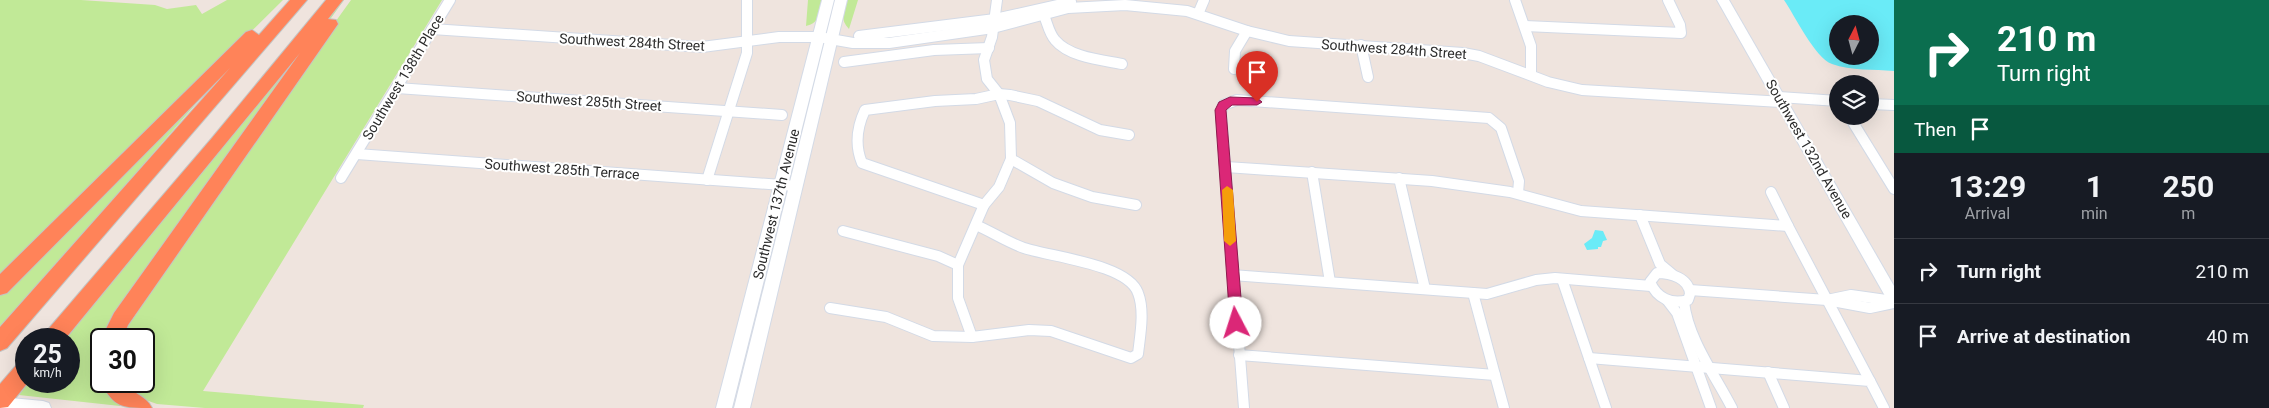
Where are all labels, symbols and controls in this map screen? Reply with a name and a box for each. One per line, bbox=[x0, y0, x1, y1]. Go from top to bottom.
street label: Southwest 138th Place bbox=[359, 11, 447, 143]
north arrow bbox=[1829, 15, 1879, 65]
map controls bbox=[1829, 15, 1879, 125]
text: 210 m bbox=[1997, 19, 2096, 60]
icon: right bbox=[1914, 20, 1979, 85]
street label: Southwest 284th Street bbox=[559, 30, 706, 54]
street label: Southwest 284th Street bbox=[1321, 36, 1468, 62]
pin bbox=[1236, 51, 1278, 102]
icon: arrive bbox=[1243, 58, 1271, 86]
text: Turn right bbox=[1997, 61, 2091, 86]
button: layers bbox=[1829, 75, 1879, 125]
street label: Southwest 132nd Avenue bbox=[1763, 77, 1855, 221]
street label: Southwest 285th Street bbox=[516, 88, 663, 114]
icon: arrive bbox=[1966, 115, 1994, 143]
text: Then bbox=[1914, 118, 1956, 141]
street label: Southwest 137th Avenue bbox=[750, 127, 802, 281]
street label: Southwest 285th Terrace bbox=[484, 156, 640, 182]
text: 13:29 bbox=[1949, 169, 2026, 204]
text: 1 bbox=[2086, 169, 2103, 204]
text: 250 bbox=[2163, 169, 2214, 204]
text: Arrival bbox=[1965, 204, 2010, 223]
text: min bbox=[2081, 204, 2108, 223]
text: m bbox=[2181, 204, 2195, 223]
icon: right bbox=[1914, 257, 1942, 285]
text: Turn right bbox=[1957, 260, 2041, 283]
text: 210 m bbox=[2196, 260, 2249, 283]
position arrow bbox=[1209, 296, 1261, 348]
icon: arrive bbox=[1914, 322, 1942, 350]
text: Arrive at destination bbox=[1957, 325, 2130, 348]
text: 40 m bbox=[2206, 325, 2249, 348]
speed limit sign: 30 bbox=[90, 328, 155, 393]
text: 25 bbox=[33, 340, 62, 369]
text: km/h bbox=[33, 366, 62, 380]

